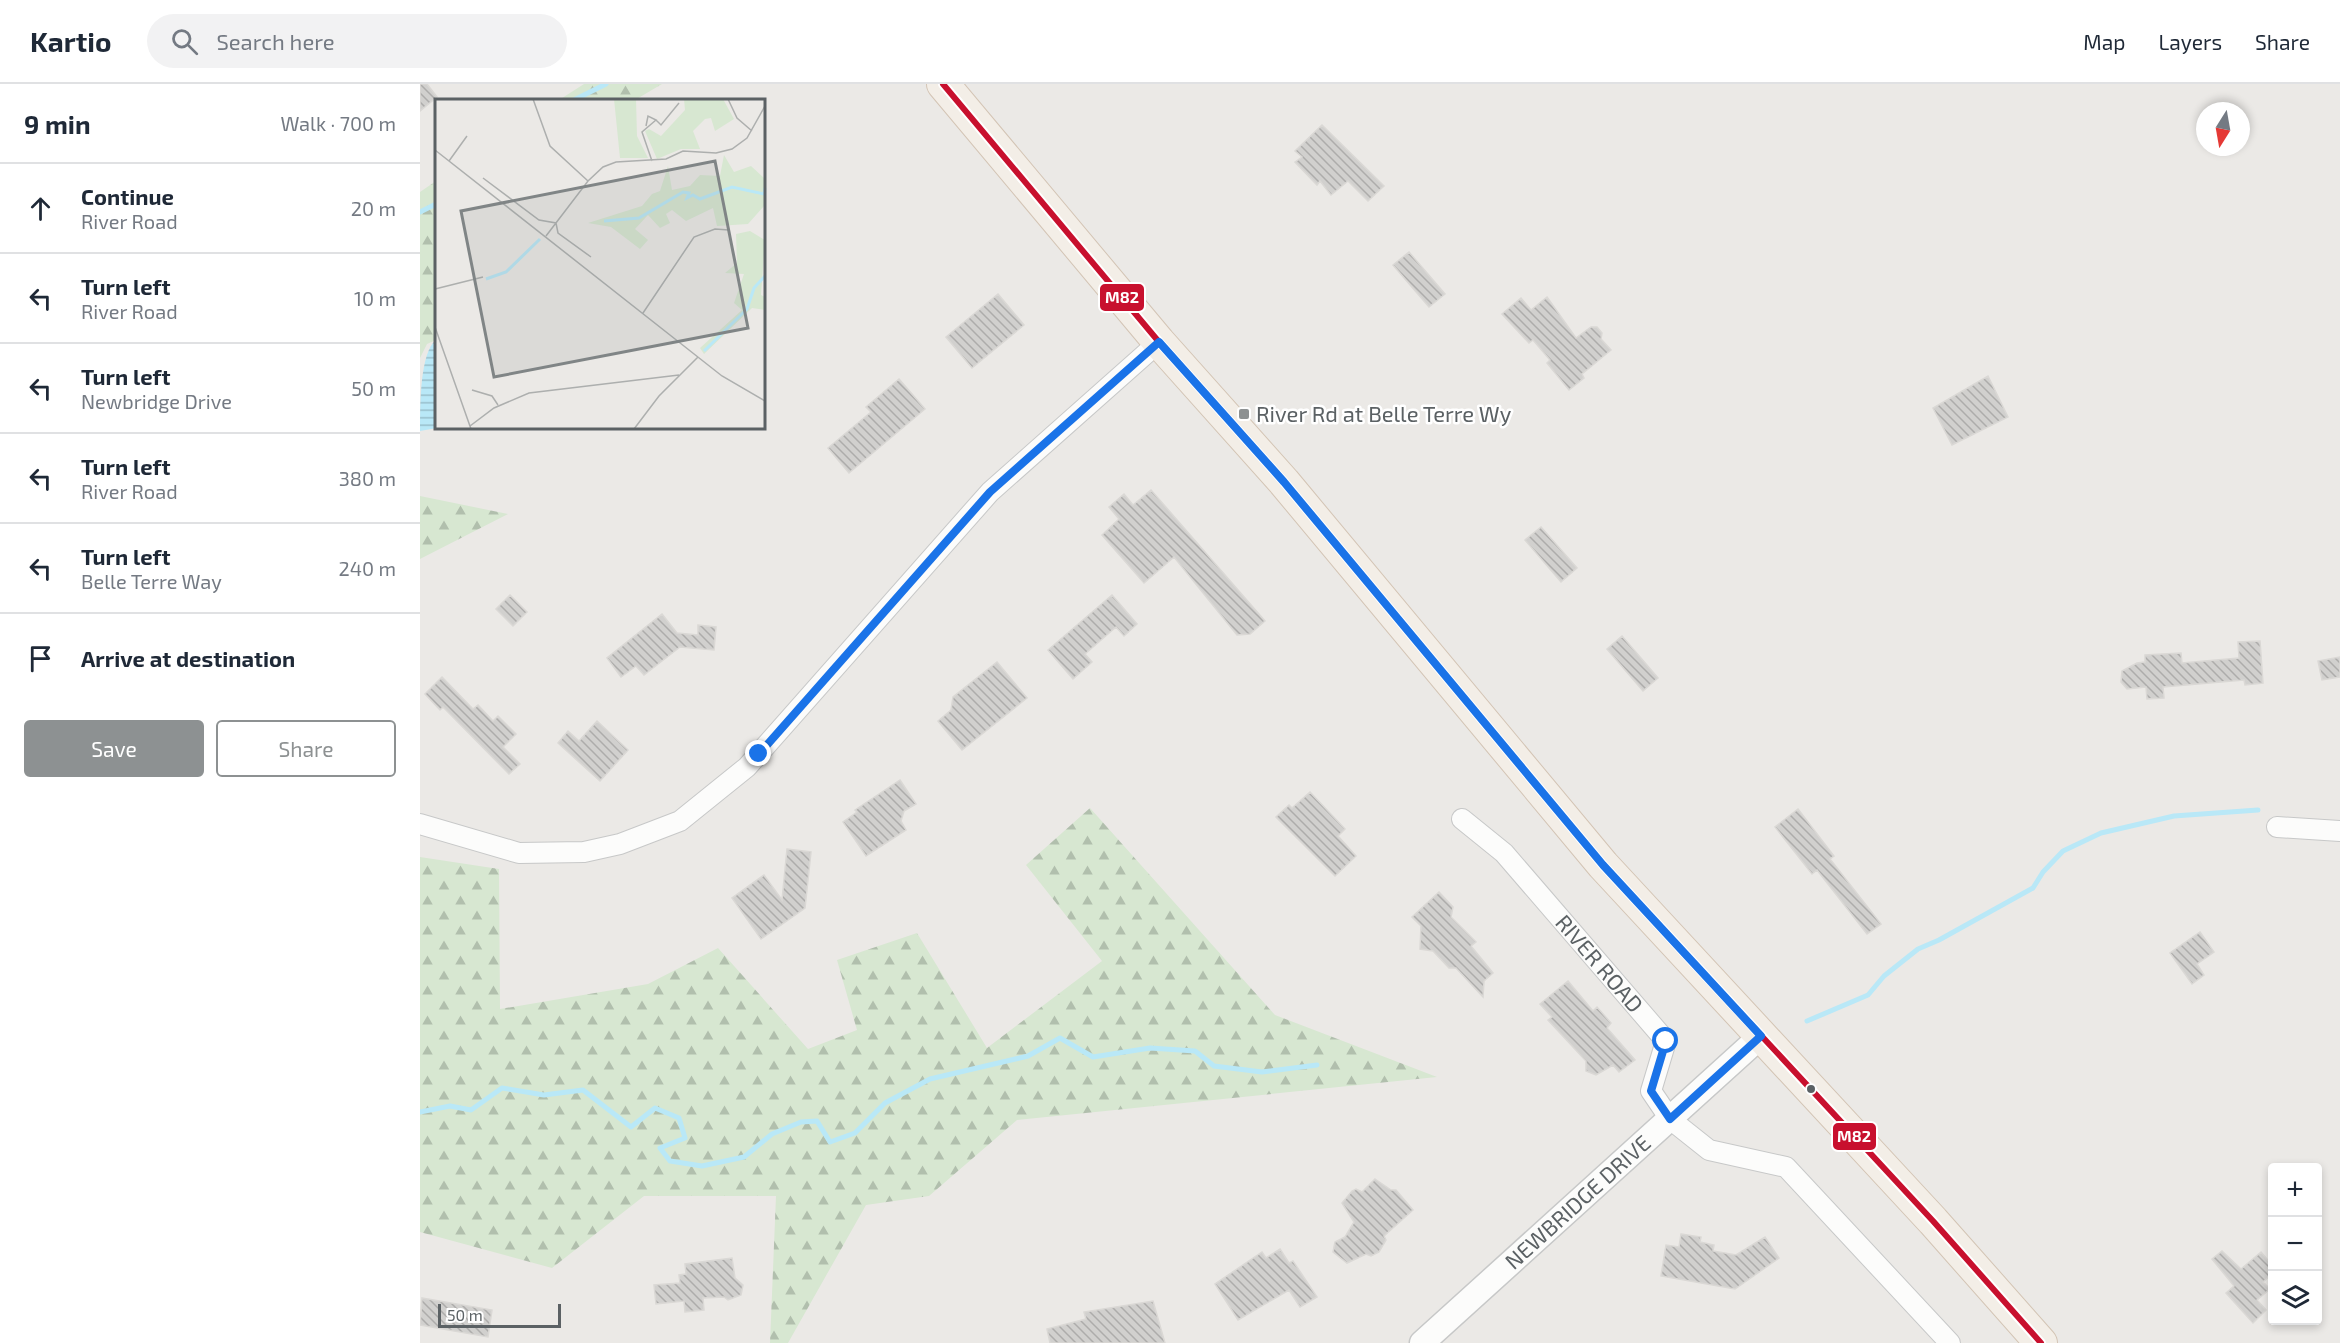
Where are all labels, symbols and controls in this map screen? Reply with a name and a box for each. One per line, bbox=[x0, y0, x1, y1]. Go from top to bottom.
search box bbox=[147, 14, 567, 68]
text: Kartio bbox=[30, 24, 111, 58]
icon: search bbox=[168, 25, 201, 58]
text: Search here bbox=[216, 28, 335, 54]
text: Map bbox=[2083, 29, 2125, 54]
text: Layers bbox=[2158, 29, 2222, 54]
text: Share bbox=[2255, 29, 2310, 54]
inset map bbox=[435, 99, 765, 429]
north arrow bbox=[2196, 102, 2250, 156]
text: 9 min bbox=[24, 108, 91, 139]
text: Walk · 700 m bbox=[280, 111, 396, 135]
text: Continue bbox=[81, 183, 174, 209]
icon: ahead bbox=[24, 192, 57, 225]
text: 20 m bbox=[351, 196, 396, 220]
text: River Road bbox=[81, 209, 178, 233]
text: Turn left bbox=[81, 273, 170, 299]
icon: left bbox=[24, 282, 57, 315]
line badge: M82 bbox=[1099, 283, 1145, 312]
text: 10 m bbox=[354, 286, 396, 310]
text: M82 bbox=[1105, 287, 1139, 306]
text: River Road bbox=[81, 299, 178, 323]
text: Turn left bbox=[81, 363, 170, 389]
icon: left bbox=[24, 372, 57, 405]
text: 50 m bbox=[351, 376, 396, 400]
text: Newbridge Drive bbox=[81, 389, 232, 413]
place label: River Rd at Belle Terre Wy bbox=[1256, 400, 1512, 426]
marker: River Rd at Belle Terre Wy bbox=[1237, 407, 1251, 421]
text: Turn left bbox=[81, 453, 170, 479]
icon: left bbox=[24, 462, 57, 495]
text: 380 m bbox=[339, 466, 396, 490]
text: River Road bbox=[81, 479, 178, 503]
text: Turn left bbox=[81, 543, 170, 569]
icon: left bbox=[24, 552, 57, 585]
text: 240 m bbox=[338, 556, 396, 580]
text: Belle Terre Way bbox=[81, 569, 222, 593]
icon: arrive bbox=[24, 642, 57, 675]
text: Arrive at destination bbox=[81, 645, 295, 671]
button: Save bbox=[24, 720, 204, 777]
button: Share bbox=[216, 720, 396, 777]
route end bbox=[745, 740, 771, 766]
street label: RIVER ROAD bbox=[1551, 909, 1649, 1017]
route start bbox=[1652, 1027, 1678, 1053]
unlabelled marker bbox=[1805, 1083, 1817, 1095]
line badge: M82 bbox=[1832, 1122, 1877, 1151]
text: M82 bbox=[1837, 1126, 1871, 1145]
street label: NEWBRIDGE DRIVE bbox=[1499, 1129, 1655, 1274]
map controls bbox=[2268, 1163, 2322, 1325]
button: + bbox=[2268, 1163, 2322, 1217]
button: − bbox=[2268, 1217, 2322, 1271]
button: layers bbox=[2268, 1271, 2322, 1325]
scale bar bbox=[438, 1301, 561, 1328]
text: 50 m bbox=[447, 1305, 483, 1324]

